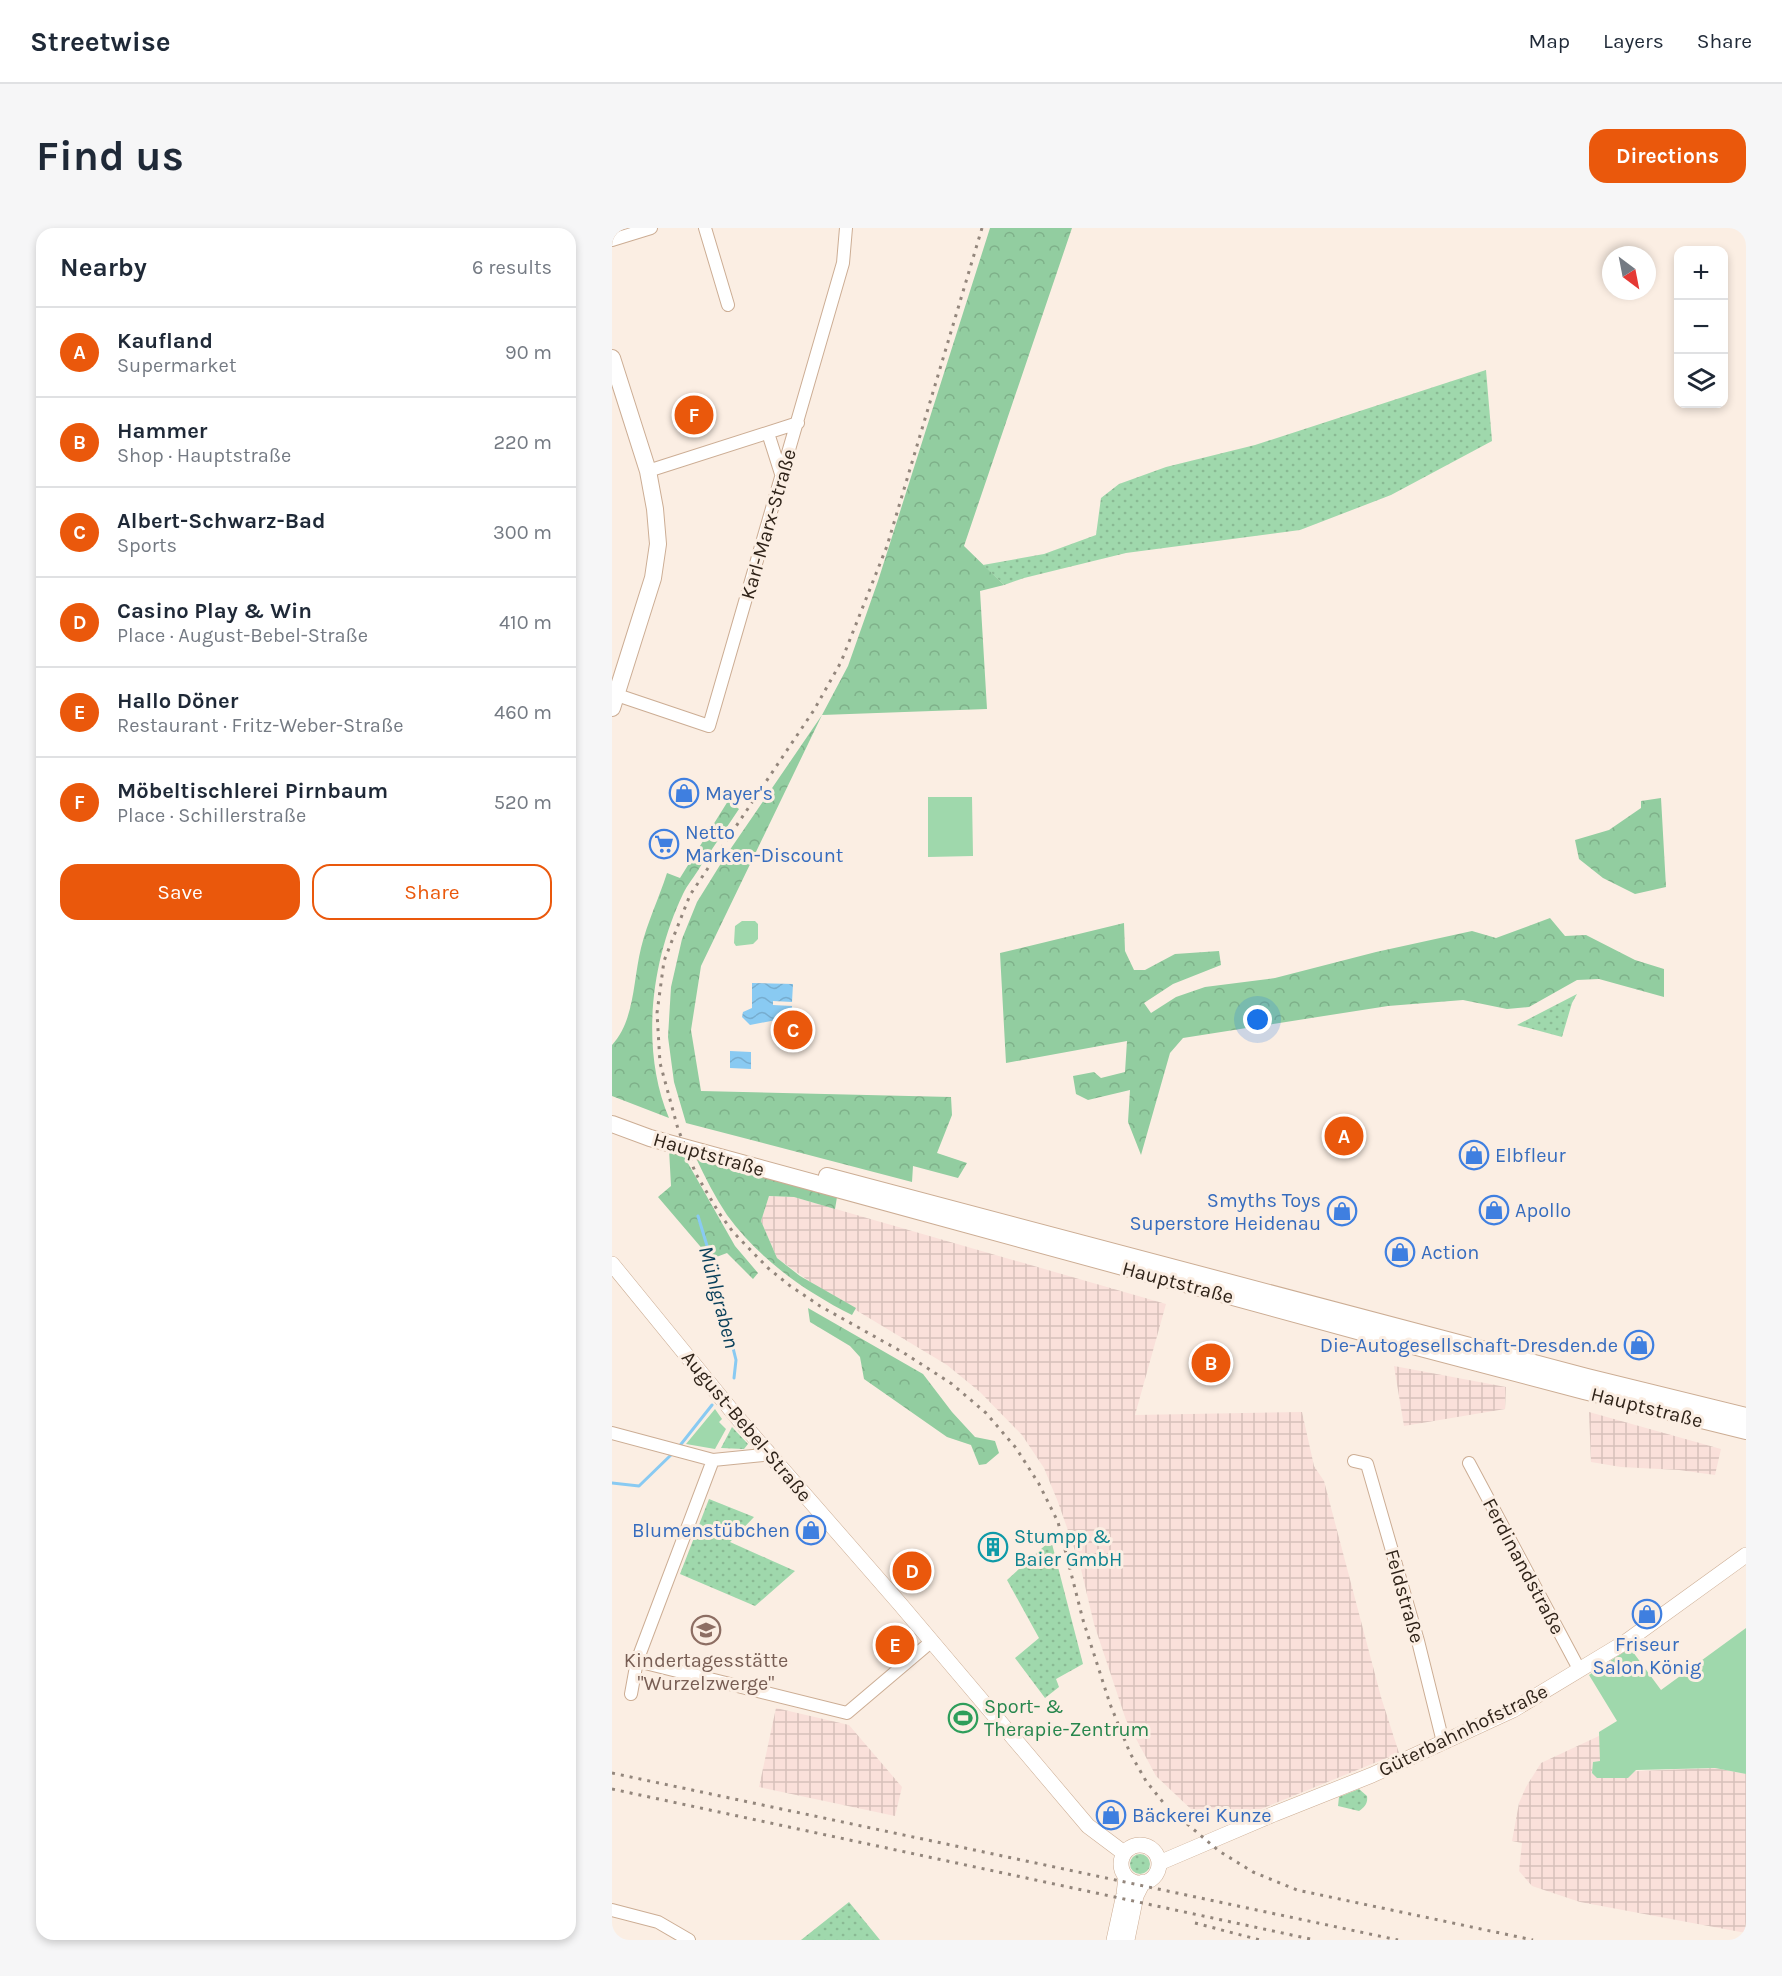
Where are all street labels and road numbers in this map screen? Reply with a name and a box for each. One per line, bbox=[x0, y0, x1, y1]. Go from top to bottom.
street label: Karl-Marx-Straße bbox=[736, 446, 801, 602]
street label: Hauptstraße bbox=[651, 1128, 767, 1181]
street label: Hauptstraße bbox=[1120, 1257, 1236, 1308]
street label: August-Bebel-Straße bbox=[677, 1346, 816, 1506]
street label: Hauptstraße bbox=[1589, 1382, 1705, 1432]
street label: Ferdinandstraße bbox=[1478, 1494, 1569, 1638]
street label: Feldstraße bbox=[1380, 1547, 1429, 1646]
street label: Güterbahnhofstraße bbox=[1375, 1680, 1551, 1781]

